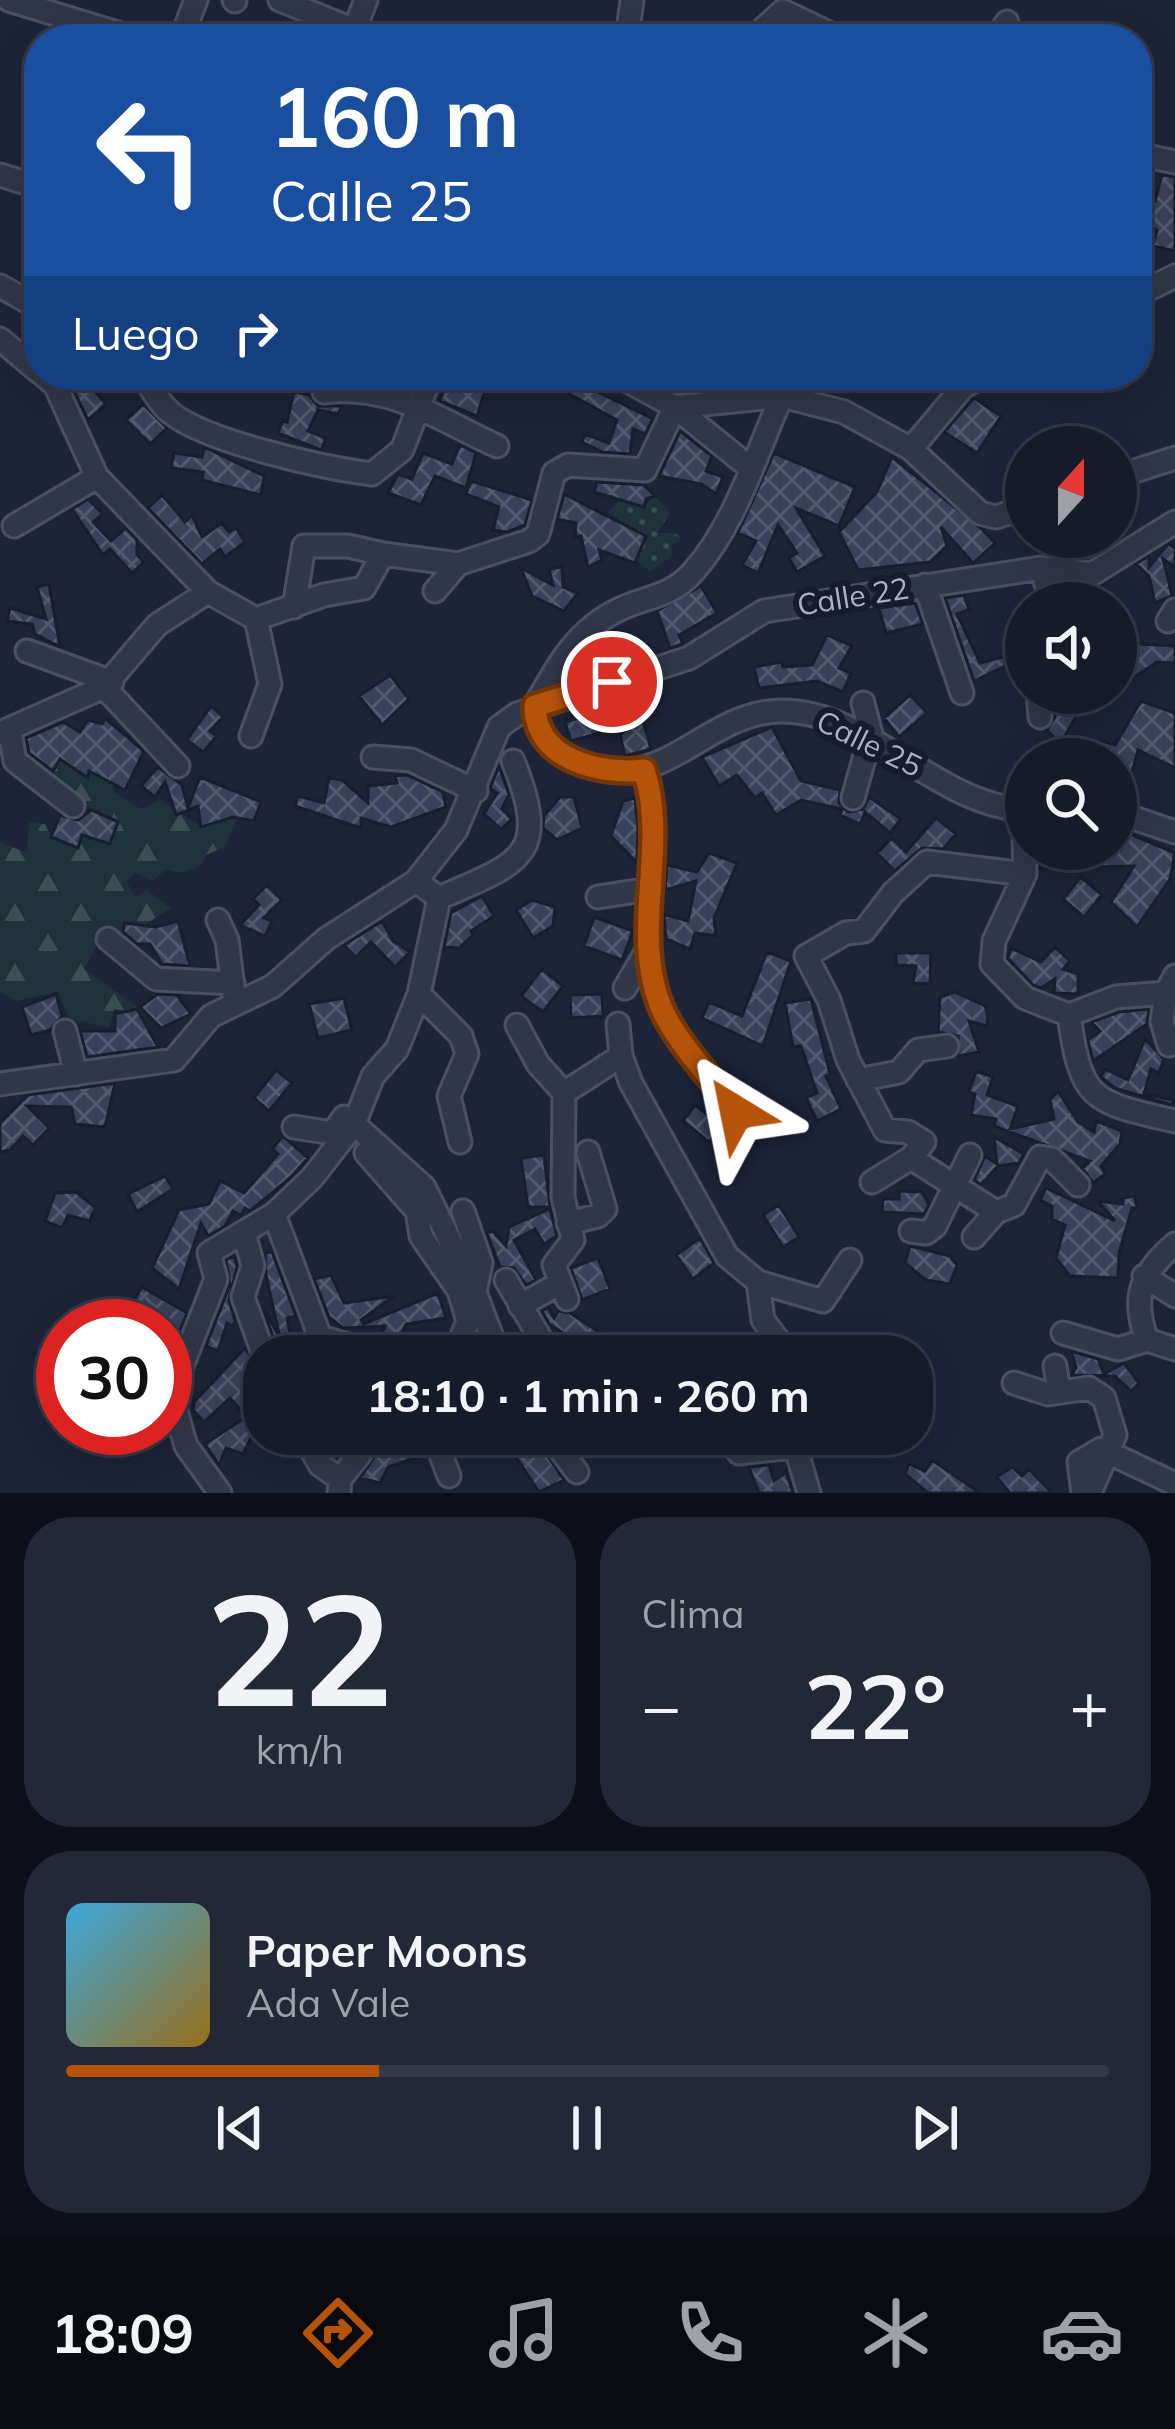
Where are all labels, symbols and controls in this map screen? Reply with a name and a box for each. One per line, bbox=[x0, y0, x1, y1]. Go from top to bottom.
text: 160 m bbox=[270, 63, 520, 168]
icon: left bbox=[72, 72, 228, 228]
text: Calle 25 bbox=[270, 167, 472, 235]
icon: right bbox=[223, 300, 289, 366]
text: Luego bbox=[72, 305, 199, 361]
north arrow bbox=[1005, 426, 1137, 558]
map controls bbox=[1005, 426, 1137, 870]
street label: Calle 22 bbox=[794, 568, 911, 624]
button: sound bbox=[1005, 582, 1137, 714]
pin bbox=[561, 631, 663, 733]
icon: arrive bbox=[579, 649, 645, 715]
street label: Calle 25 bbox=[811, 701, 928, 785]
button: search bbox=[1005, 738, 1137, 870]
position arrow bbox=[673, 1049, 799, 1175]
speed limit sign: 30 bbox=[36, 1299, 192, 1455]
text: 18:10 · 1 min · 260 m bbox=[366, 1367, 810, 1423]
text: 22 bbox=[206, 1549, 393, 1745]
text: Clima bbox=[642, 1589, 744, 1638]
text: 22° bbox=[804, 1649, 946, 1762]
text: − bbox=[642, 1664, 681, 1747]
text: + bbox=[1069, 1664, 1109, 1747]
text: km/h bbox=[256, 1725, 344, 1774]
text: Paper Moons bbox=[246, 1922, 528, 1978]
text: Ada Vale bbox=[246, 1978, 410, 2027]
icon: previous bbox=[207, 2095, 273, 2161]
icon: pause bbox=[554, 2095, 620, 2161]
icon: next bbox=[902, 2095, 968, 2161]
icon: directions bbox=[296, 2291, 380, 2375]
icon: music bbox=[482, 2291, 566, 2375]
icon: phone bbox=[668, 2291, 752, 2375]
icon: climate bbox=[854, 2291, 938, 2375]
icon: car bbox=[1040, 2291, 1124, 2375]
text: 18:09 bbox=[51, 2299, 194, 2367]

